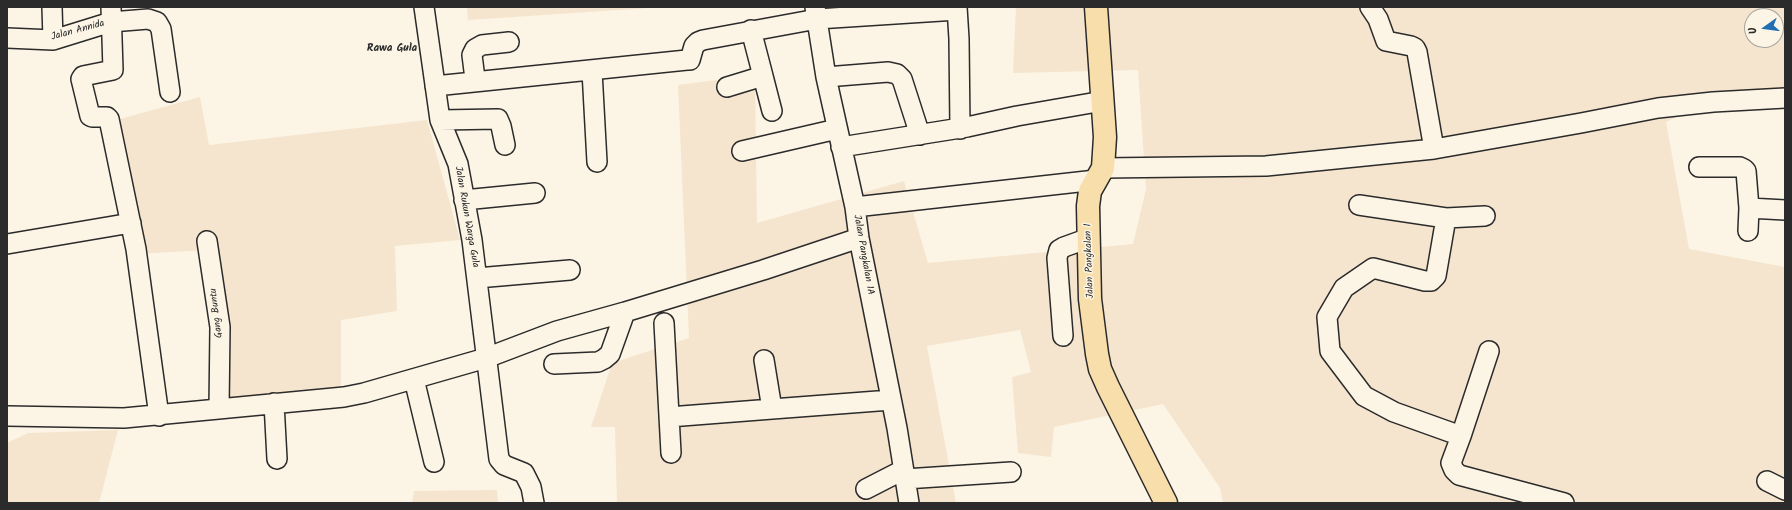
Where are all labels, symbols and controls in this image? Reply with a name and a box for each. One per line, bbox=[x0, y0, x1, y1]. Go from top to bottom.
north arrow bbox=[1744, 8, 1784, 48]
street label: Jalan Annida bbox=[50, 18, 106, 44]
text: U bbox=[1744, 25, 1763, 36]
district label: Rawa Gula bbox=[367, 42, 417, 56]
street label: Jalan Rukun Warga Gula bbox=[451, 165, 481, 269]
street label: Jalan Pangkalan 1A bbox=[850, 214, 876, 296]
street label: Jalan Pangkalan 1 bbox=[1083, 223, 1097, 299]
street label: Gang Buntu bbox=[208, 287, 226, 339]

